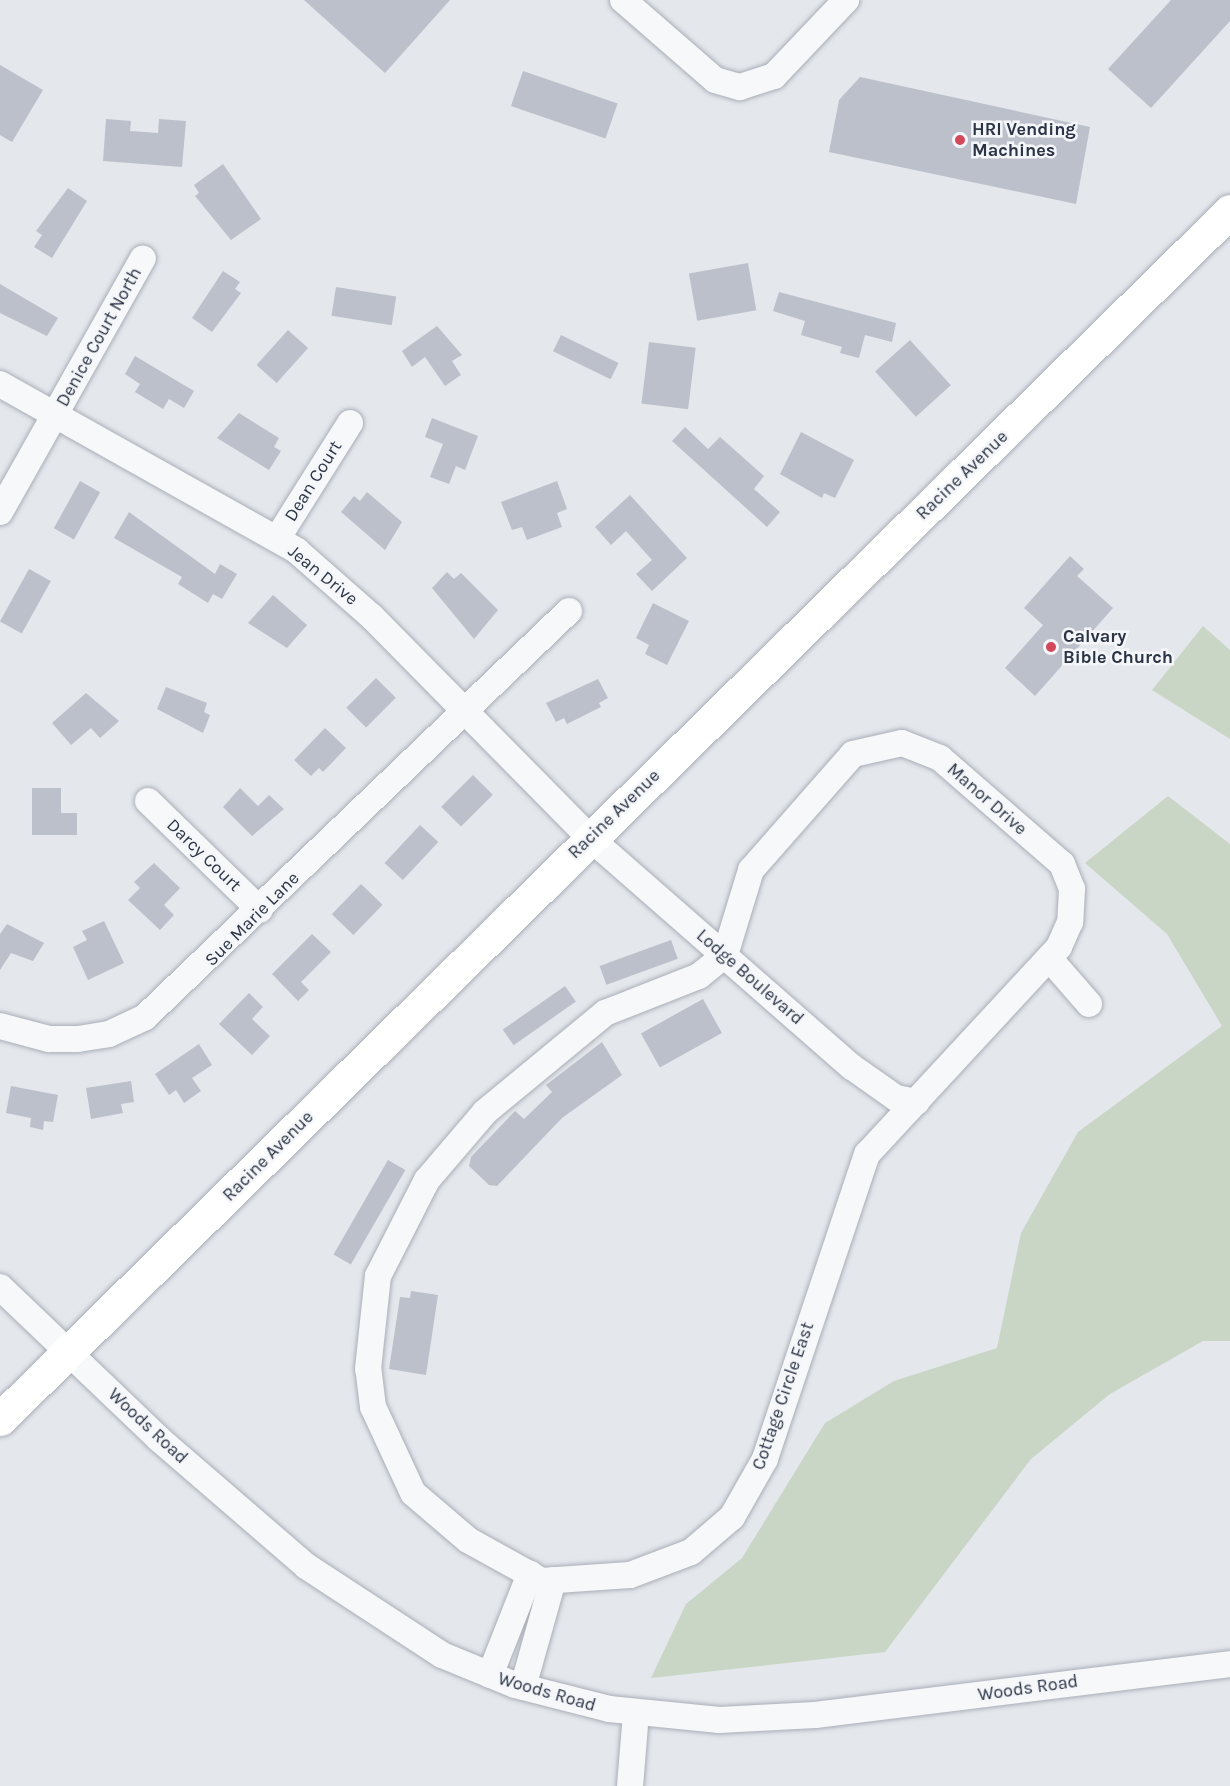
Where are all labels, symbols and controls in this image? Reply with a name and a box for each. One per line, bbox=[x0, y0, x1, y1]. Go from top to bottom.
place label: HRI Vending Machines bbox=[972, 119, 1076, 162]
marker: HRI Vending Machines bbox=[953, 133, 967, 147]
street label: Denice Court North bbox=[52, 264, 146, 410]
street label: Racine Avenue bbox=[912, 426, 1012, 524]
street label: Dean Court bbox=[280, 437, 346, 525]
street label: Jean Drive bbox=[284, 540, 362, 610]
place label: Calvary Bible Church bbox=[1063, 626, 1173, 668]
marker: Calvary Bible Church bbox=[1044, 640, 1058, 654]
street label: Manor Drive bbox=[943, 758, 1031, 840]
street label: Racine Avenue bbox=[564, 765, 664, 863]
street label: Darcy Court bbox=[162, 814, 246, 896]
street label: Sue Marie Lane bbox=[200, 867, 304, 971]
street label: Lodge Boulevard bbox=[692, 925, 808, 1029]
street label: Racine Avenue bbox=[218, 1106, 318, 1206]
street label: Cottage Circle East bbox=[748, 1319, 818, 1473]
street label: Woods Road bbox=[104, 1384, 192, 1468]
street label: Woods Road bbox=[495, 1668, 599, 1716]
street label: Woods Road bbox=[976, 1670, 1080, 1706]

